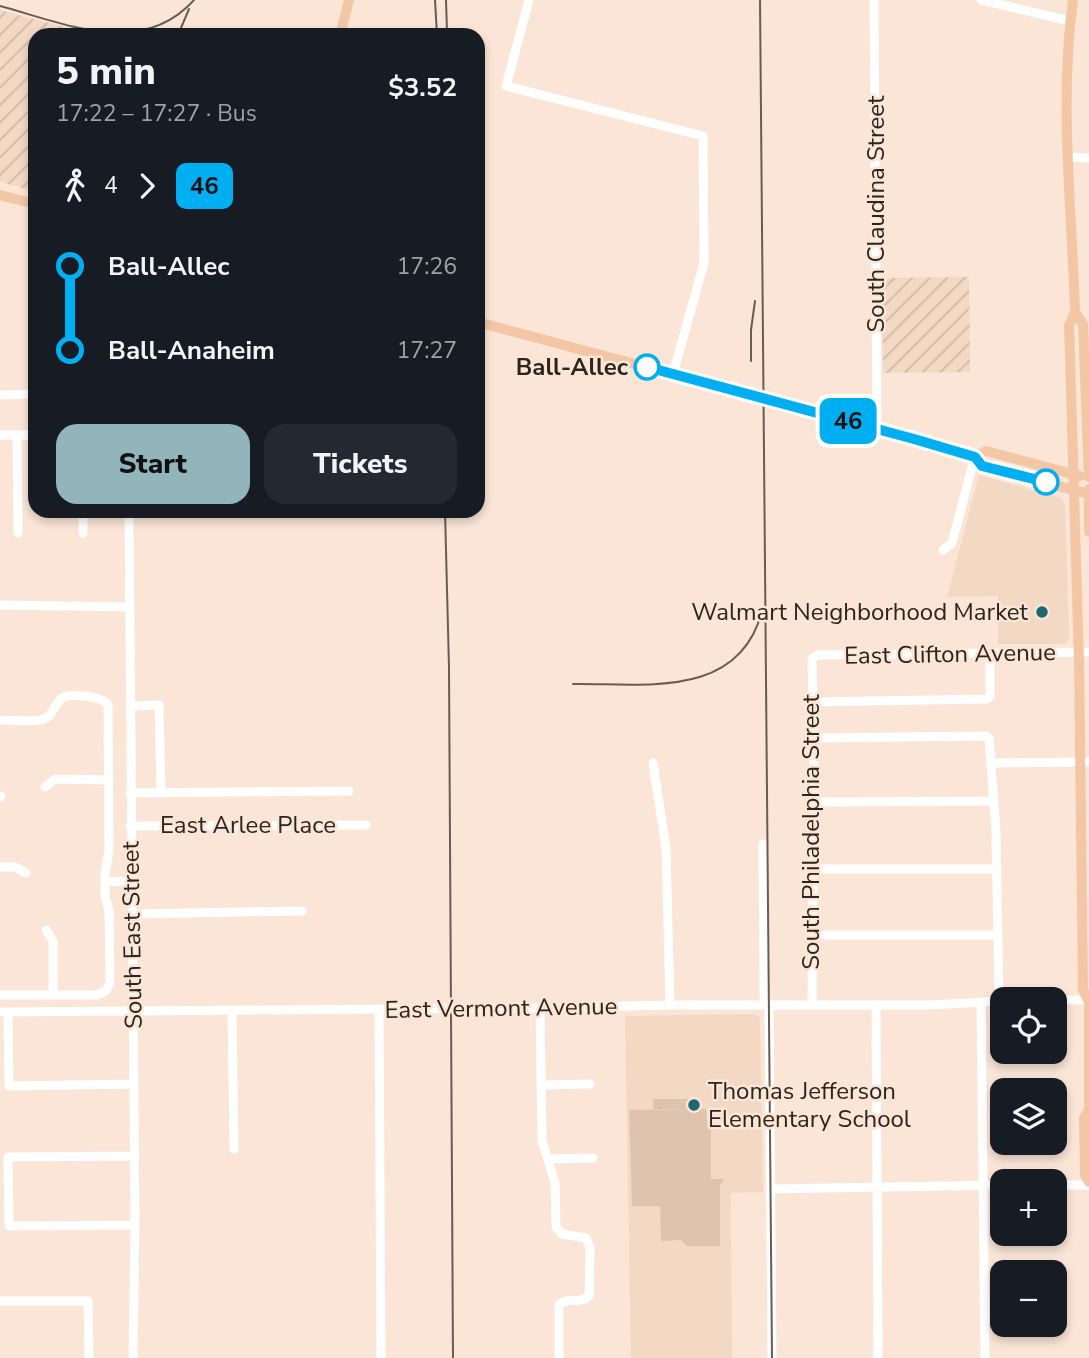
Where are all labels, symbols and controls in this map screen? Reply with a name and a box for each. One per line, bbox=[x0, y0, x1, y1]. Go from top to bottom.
text: 5 min bbox=[56, 46, 156, 97]
text: $3.52 bbox=[388, 70, 457, 105]
street label: South Claudina Street bbox=[860, 95, 892, 332]
text: 17:22 – 17:27 · Bus bbox=[56, 98, 257, 129]
icon: walk bbox=[56, 167, 94, 205]
icon: forward bbox=[128, 167, 166, 205]
text: 4 bbox=[104, 170, 118, 201]
text: 46 bbox=[190, 170, 219, 202]
text: Ball-Allec bbox=[108, 249, 230, 284]
text: 17:26 bbox=[397, 251, 457, 282]
text: Ball-Anaheim bbox=[108, 333, 275, 368]
text: 17:27 bbox=[397, 335, 457, 366]
place label: Ball-Allec bbox=[516, 351, 629, 383]
marker: Ball-Allec bbox=[634, 354, 660, 380]
line badge: 46 bbox=[816, 398, 880, 444]
text: 46 bbox=[834, 405, 862, 437]
button: Start bbox=[56, 424, 250, 504]
button: Tickets bbox=[264, 424, 457, 504]
unlabelled marker bbox=[1033, 469, 1059, 495]
place label: Walmart Neighborhood Market bbox=[691, 596, 1029, 628]
marker: Walmart Neighborhood Market bbox=[1034, 604, 1050, 620]
street label: East Clifton Avenue bbox=[844, 636, 1056, 672]
street label: South Philadelphia Street bbox=[795, 694, 827, 970]
street label: East Arlee Place bbox=[160, 809, 336, 841]
street label: South East Street bbox=[114, 840, 150, 1029]
map controls bbox=[990, 987, 1067, 1337]
button: locate bbox=[990, 987, 1067, 1064]
street label: East Vermont Avenue bbox=[384, 990, 618, 1026]
place label: Thomas Jefferson Elementary School bbox=[708, 1075, 911, 1135]
button: layers bbox=[990, 1078, 1067, 1155]
marker: Thomas Jefferson Elementary School bbox=[686, 1097, 702, 1113]
button: + bbox=[990, 1169, 1067, 1246]
button: − bbox=[990, 1260, 1067, 1337]

